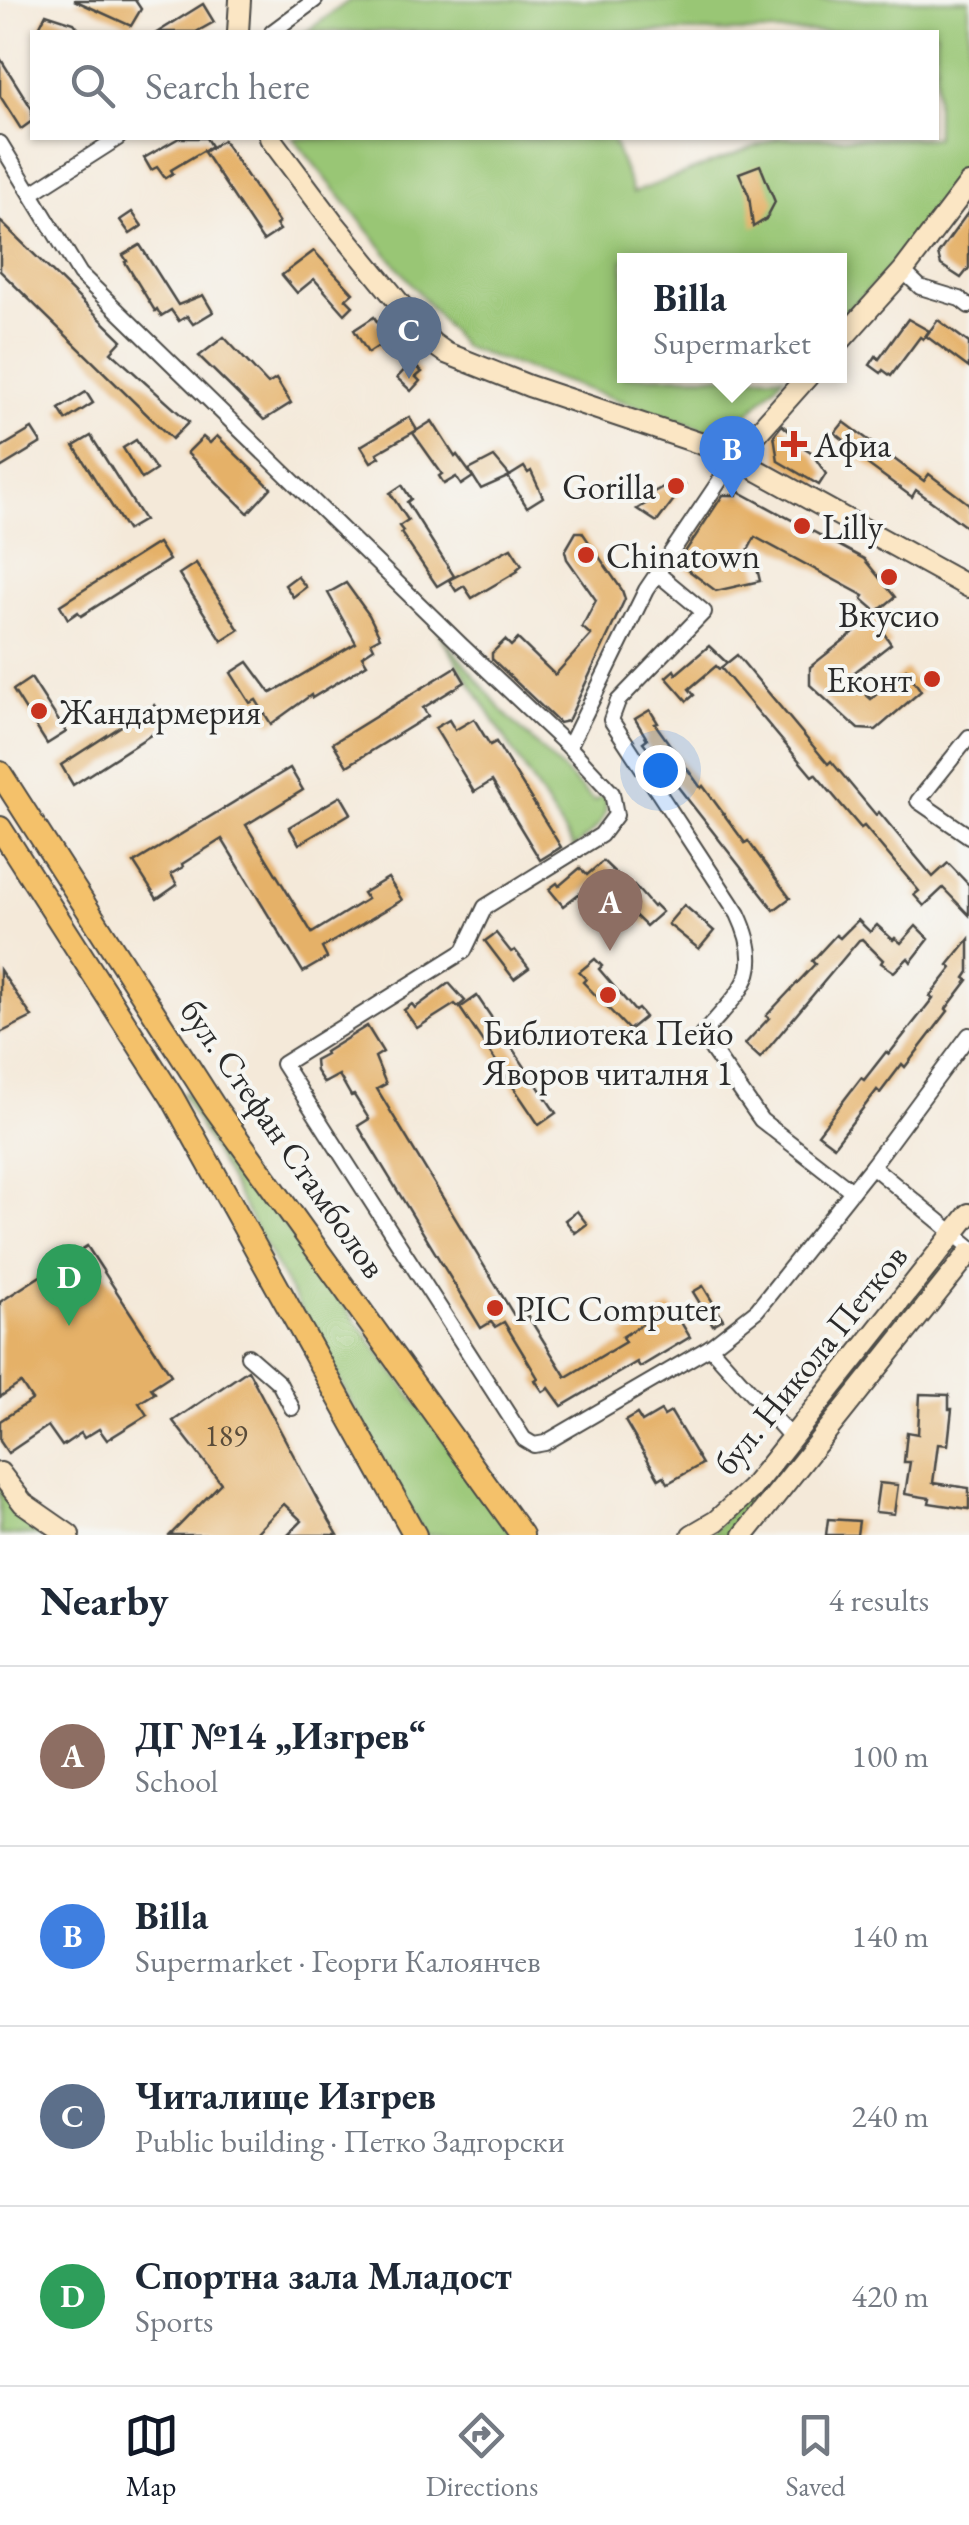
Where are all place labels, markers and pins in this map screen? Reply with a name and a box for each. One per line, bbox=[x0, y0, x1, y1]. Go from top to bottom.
pin: C bbox=[376, 296, 442, 379]
pin: B bbox=[700, 416, 764, 498]
place label: Афиа bbox=[813, 422, 891, 467]
marker: Афиа bbox=[783, 433, 805, 455]
place label: Gorilla bbox=[562, 464, 656, 509]
marker: Gorilla bbox=[665, 475, 687, 497]
place label: Lilly bbox=[822, 504, 884, 549]
marker: Lilly bbox=[791, 515, 813, 537]
place label: Chinatown bbox=[606, 533, 760, 578]
marker: Chinatown bbox=[575, 544, 597, 566]
marker: Вкусио bbox=[878, 566, 900, 588]
place label: Вкусио bbox=[838, 592, 940, 638]
place label: Еконт bbox=[826, 657, 912, 702]
marker: Еконт bbox=[921, 668, 943, 690]
place label: Жандармерия bbox=[58, 689, 261, 735]
marker: Жандармерия bbox=[28, 700, 50, 722]
pin: A bbox=[578, 868, 642, 951]
marker: Библиотека Пейо Яворов читалня 1 bbox=[597, 984, 619, 1006]
place label: Библиотека Пейо Яворов читалня 1 bbox=[482, 1010, 733, 1096]
pin: D bbox=[36, 1244, 102, 1326]
place label: PIC Computer bbox=[515, 1286, 721, 1331]
marker: PIC Computer bbox=[484, 1297, 506, 1319]

